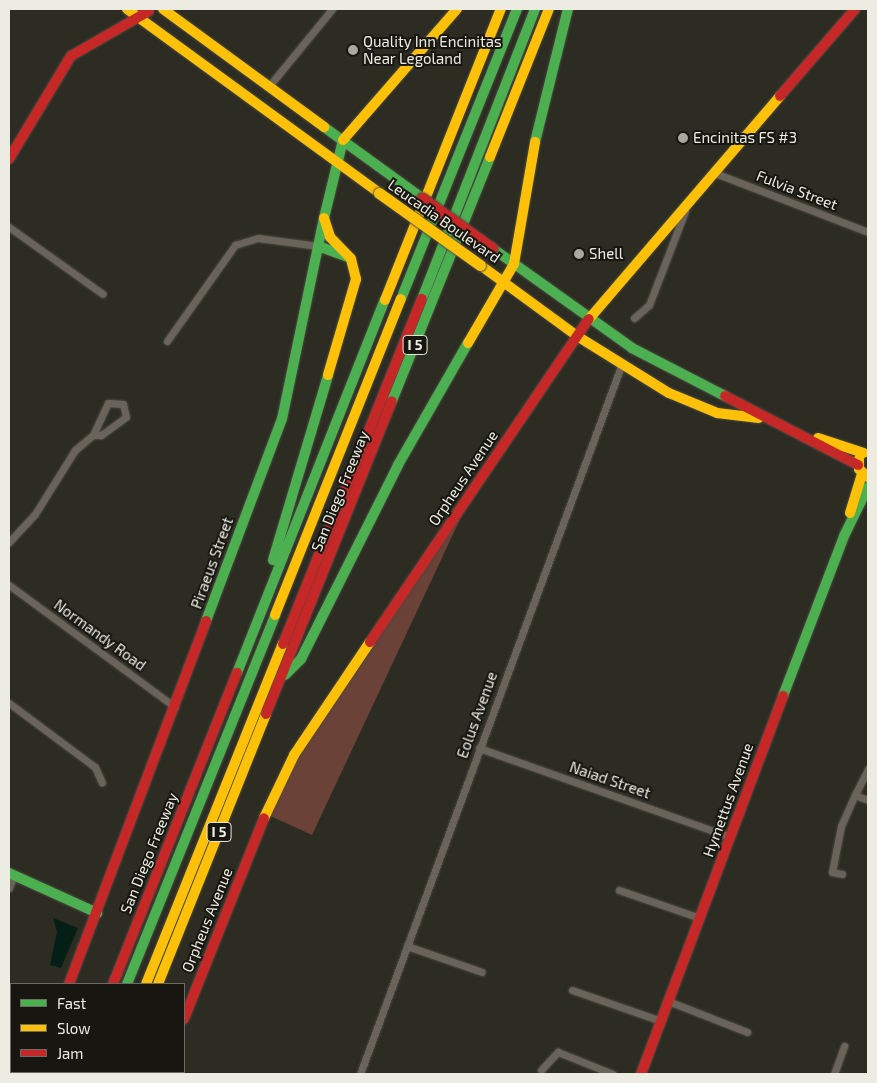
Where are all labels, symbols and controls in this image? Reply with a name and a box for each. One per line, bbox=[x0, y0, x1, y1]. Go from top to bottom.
place label: Quality Inn Encinitas Near Legoland bbox=[363, 32, 502, 67]
marker: Quality Inn Encinitas Near Legoland bbox=[347, 44, 359, 56]
place label: Encinitas FS #3 bbox=[693, 129, 797, 147]
marker: Encinitas FS #3 bbox=[677, 132, 689, 144]
street label: Fulvia Street bbox=[754, 166, 840, 214]
street label: Leucadia Boulevard bbox=[384, 175, 504, 267]
place label: Shell bbox=[589, 245, 623, 263]
marker: Shell bbox=[573, 248, 585, 260]
road number: I 5 bbox=[402, 334, 428, 356]
street label: Orpheus Avenue bbox=[424, 427, 502, 529]
street label: San Diego Freeway bbox=[308, 428, 372, 554]
street label: Piraeus Street bbox=[187, 515, 237, 611]
street label: Normandy Road bbox=[50, 596, 150, 674]
street label: Eolus Avenue bbox=[453, 669, 501, 761]
street label: Hymettus Avenue bbox=[699, 740, 757, 860]
street label: Naiad Street bbox=[567, 758, 653, 802]
street label: San Diego Freeway bbox=[117, 790, 181, 916]
road number: I 5 bbox=[206, 820, 232, 844]
street label: Orpheus Avenue bbox=[178, 865, 236, 975]
legend bbox=[10, 983, 185, 1073]
text: Fast bbox=[57, 994, 86, 1012]
text: Slow bbox=[57, 1019, 91, 1037]
text: Jam bbox=[57, 1044, 83, 1062]

